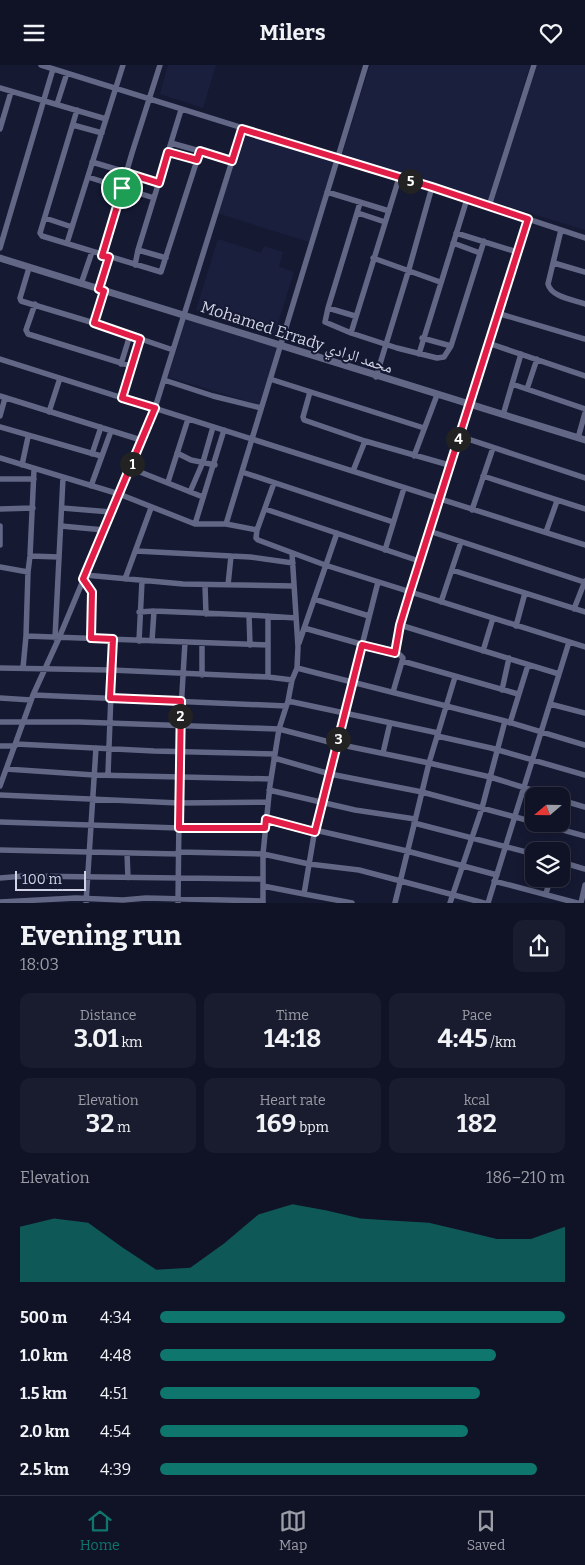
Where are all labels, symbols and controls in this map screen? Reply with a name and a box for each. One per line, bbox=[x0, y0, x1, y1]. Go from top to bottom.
icon: menu bbox=[20, 19, 48, 47]
text: Milers bbox=[259, 19, 326, 46]
icon: heart bbox=[537, 19, 565, 47]
pin bbox=[101, 167, 143, 209]
pin: 5 bbox=[398, 169, 422, 193]
text: 5 bbox=[407, 173, 414, 190]
icon: arrive bbox=[108, 174, 136, 202]
street label: Mohamed Errady محمد الرادي bbox=[198, 297, 395, 380]
pin: 4 bbox=[446, 427, 470, 451]
text: 4 bbox=[454, 431, 463, 448]
pin: 1 bbox=[120, 451, 144, 477]
text: 1 bbox=[129, 456, 136, 473]
pin: 2 bbox=[168, 703, 192, 729]
text: 2 bbox=[177, 708, 184, 725]
pin: 3 bbox=[326, 727, 350, 751]
text: 3 bbox=[334, 731, 343, 748]
north arrow bbox=[525, 787, 570, 833]
map controls bbox=[525, 787, 570, 887]
button: layers bbox=[525, 842, 570, 887]
scale bar bbox=[15, 867, 86, 891]
text: 100 m bbox=[22, 871, 62, 888]
text: Evening run bbox=[20, 919, 181, 952]
button: share bbox=[513, 920, 565, 972]
text: 18:03 bbox=[20, 955, 59, 974]
text: Distance bbox=[80, 1007, 137, 1024]
text: Time bbox=[276, 1007, 309, 1024]
text: Pace bbox=[462, 1007, 492, 1024]
text: 3.01 bbox=[74, 1024, 119, 1054]
text: 14:18 bbox=[264, 1024, 321, 1054]
text: 4:45 bbox=[438, 1024, 488, 1054]
text: km bbox=[119, 1034, 142, 1051]
text: /km bbox=[488, 1034, 516, 1051]
text: Elevation bbox=[78, 1092, 139, 1109]
text: Heart rate bbox=[259, 1092, 326, 1109]
text: kcal bbox=[464, 1092, 490, 1109]
text: 32 bbox=[86, 1109, 114, 1139]
text: 169 bbox=[256, 1109, 296, 1139]
text: 182 bbox=[457, 1109, 497, 1139]
text: m bbox=[114, 1119, 130, 1136]
text: bpm bbox=[296, 1119, 329, 1136]
text: Elevation bbox=[20, 1168, 90, 1187]
text: 186–210 m bbox=[486, 1168, 565, 1187]
text: 500 m bbox=[20, 1308, 67, 1327]
text: 4:34 bbox=[100, 1308, 131, 1327]
text: 1.0 km bbox=[20, 1346, 68, 1365]
text: 4:48 bbox=[100, 1346, 132, 1365]
text: 1.5 km bbox=[20, 1384, 67, 1403]
text: 4:51 bbox=[100, 1384, 128, 1403]
text: 2.0 km bbox=[20, 1422, 70, 1441]
text: 4:54 bbox=[100, 1422, 131, 1441]
text: 2.5 km bbox=[20, 1460, 69, 1479]
text: 4:39 bbox=[100, 1460, 131, 1479]
tab: Home bbox=[80, 1507, 120, 1554]
tab: Map bbox=[279, 1507, 307, 1554]
tab: Saved bbox=[467, 1507, 505, 1554]

